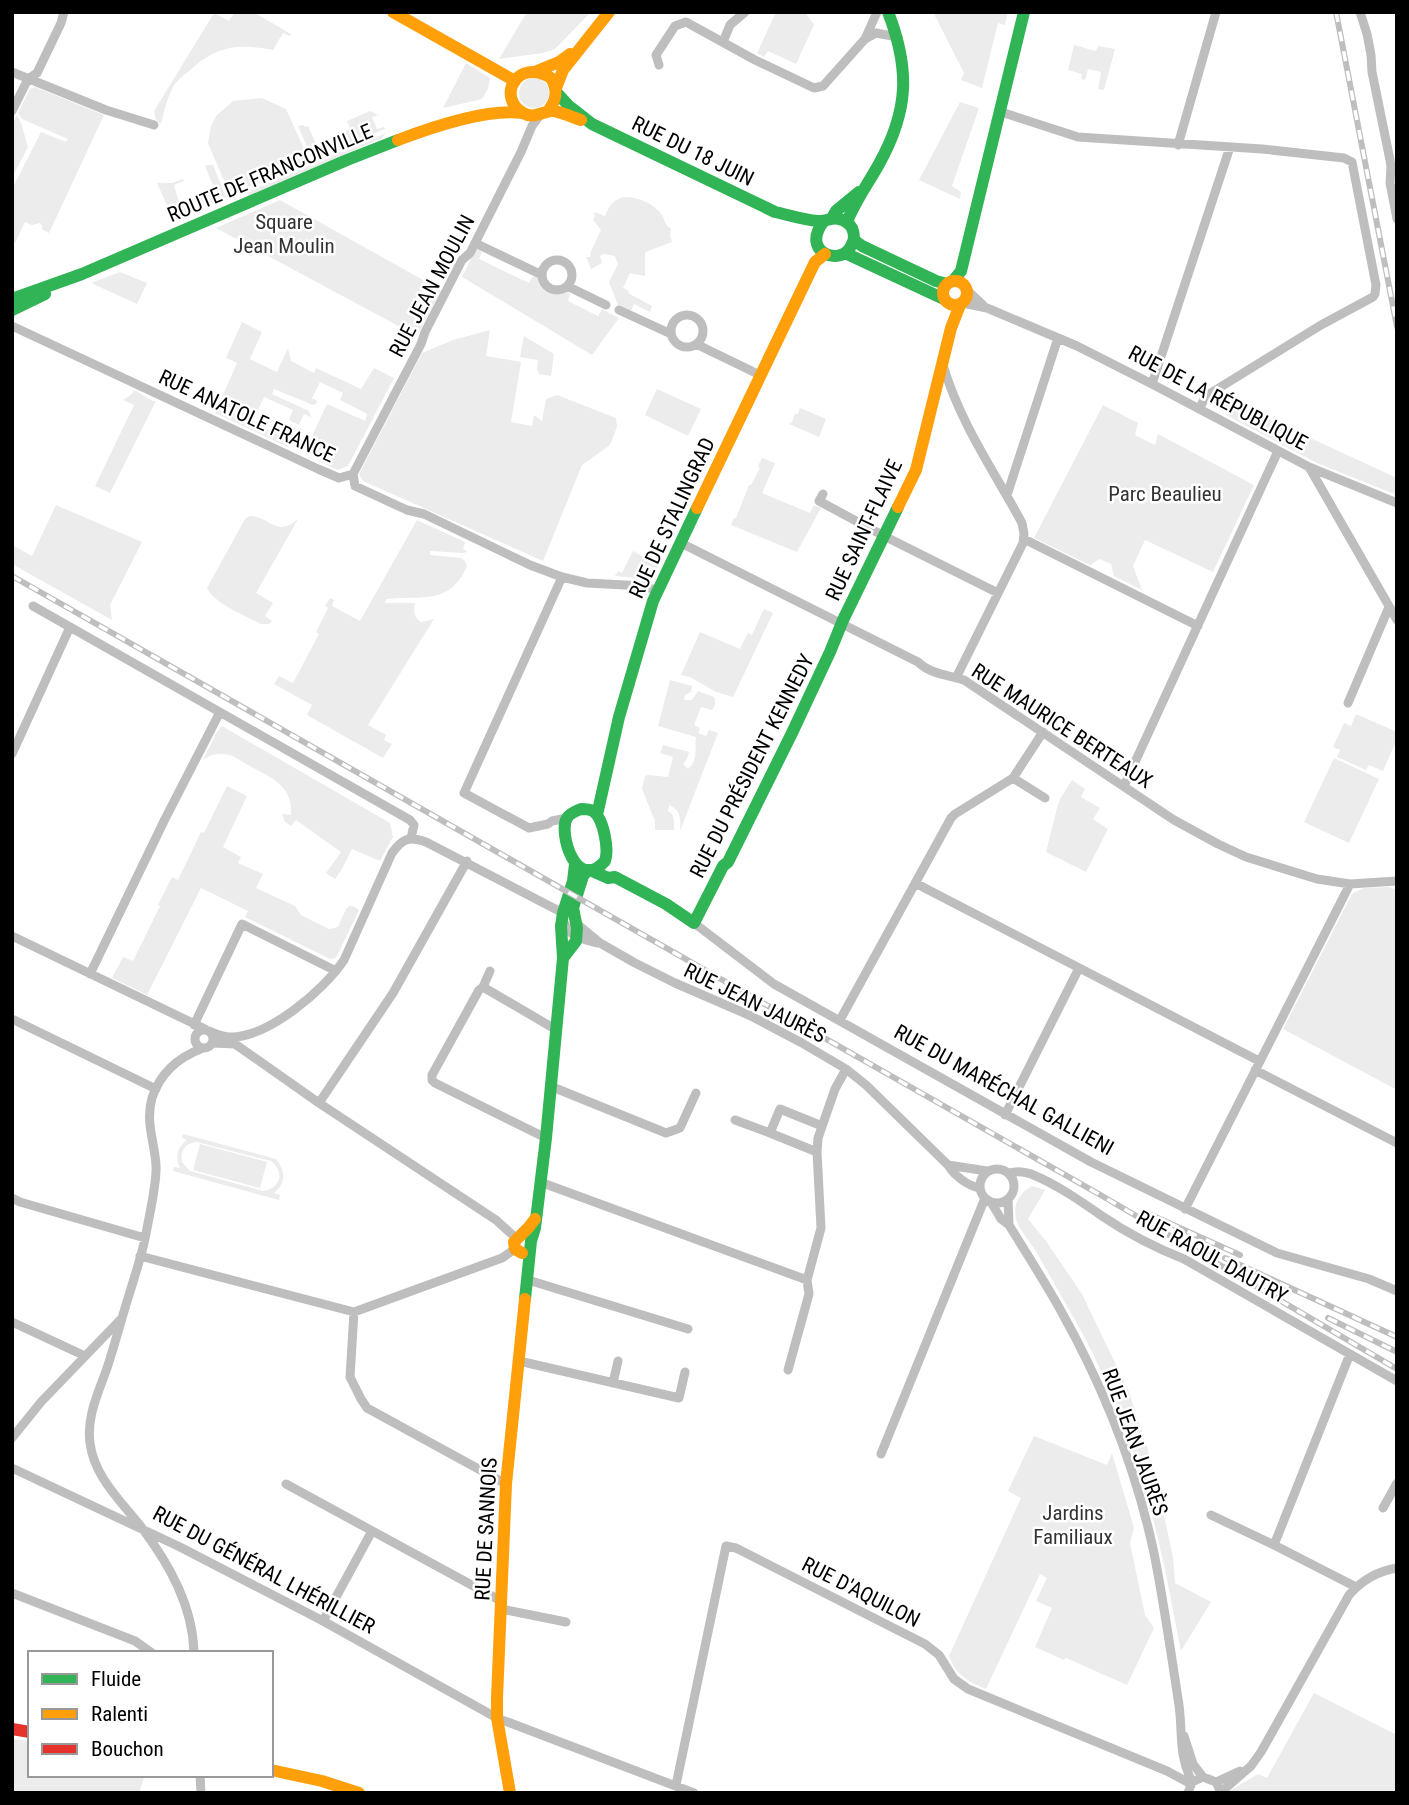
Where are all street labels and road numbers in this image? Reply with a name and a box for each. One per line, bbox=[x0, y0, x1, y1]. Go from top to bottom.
street label: RUE DU 18 JUIN bbox=[628, 111, 758, 191]
street label: ROUTE DE FRANCONVILLE bbox=[164, 119, 376, 227]
street label: RUE JEAN MOULIN bbox=[384, 211, 480, 361]
street label: RUE DE LA RÉPUBLIQUE bbox=[1124, 341, 1312, 455]
street label: RUE ANATOLE FRANCE bbox=[155, 365, 339, 467]
street label: RUE DE STALINGRAD bbox=[624, 434, 720, 602]
street label: RUE SAINT-FLAIVE bbox=[821, 456, 907, 604]
street label: RUE DU PRÉSIDENT KENNEDY bbox=[685, 650, 819, 882]
street label: RUE MAURICE BERTEAUX bbox=[967, 659, 1157, 793]
street label: RUE JEAN JAURÈS bbox=[680, 958, 830, 1048]
street label: RUE DU MARÉCHAL GALLIENI bbox=[890, 1020, 1118, 1160]
street label: RUE RAOUL DAUTRY bbox=[1132, 1206, 1292, 1308]
street label: RUE JEAN JAURÈS bbox=[1097, 1365, 1173, 1519]
street label: RUE DE SANNOIS bbox=[470, 1457, 502, 1601]
street label: RUE DU GÉNÉRAL LHÉRILLIER bbox=[149, 1501, 379, 1639]
street label: RUE D'AQUILON bbox=[798, 1552, 924, 1632]

